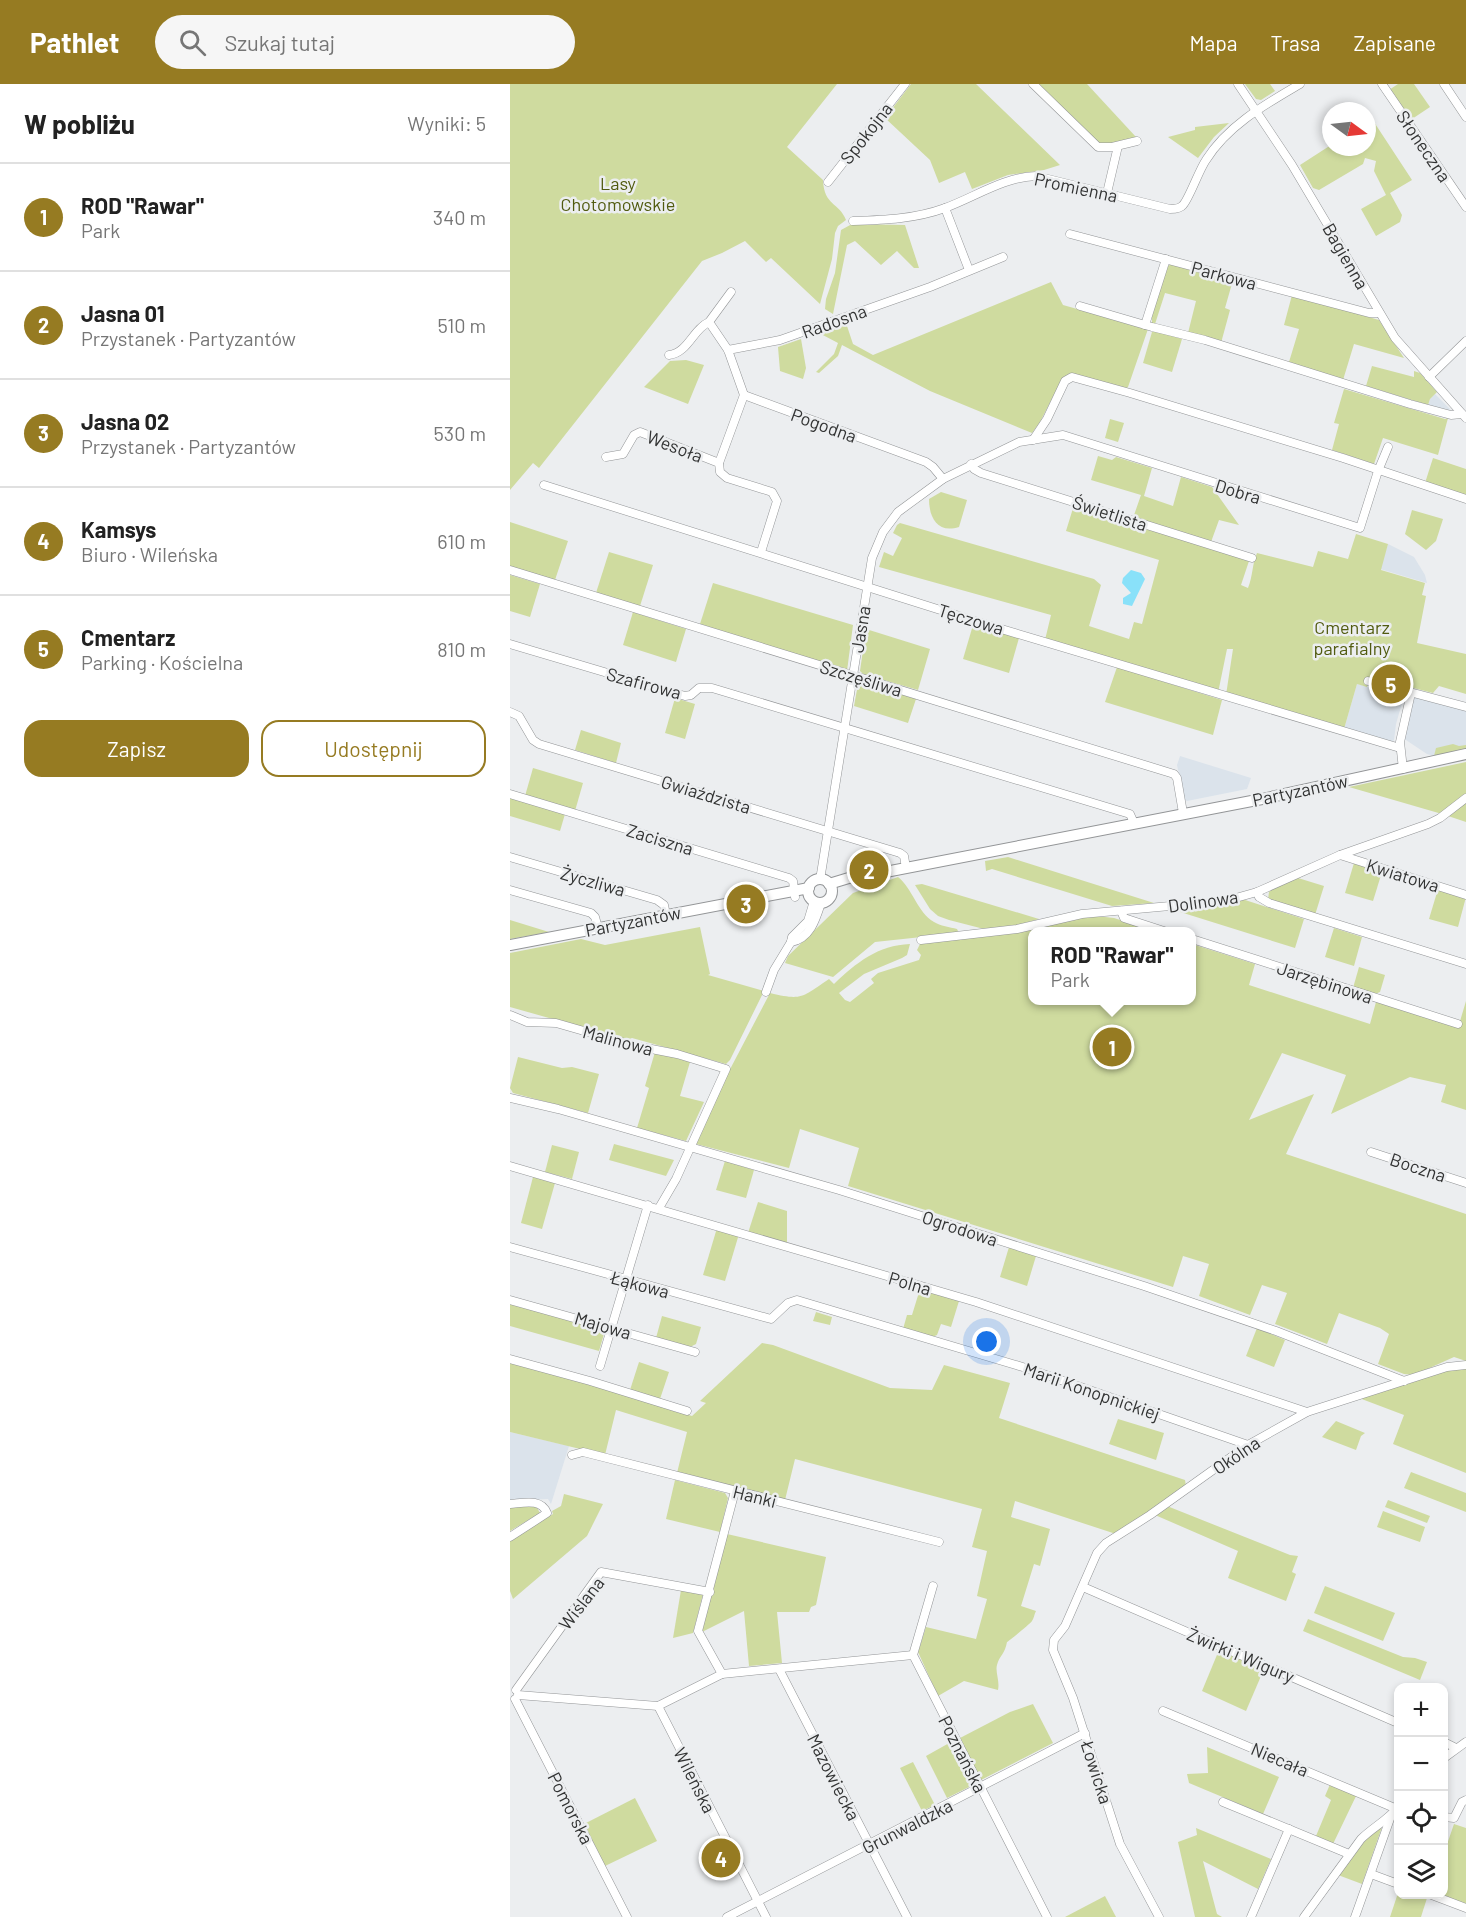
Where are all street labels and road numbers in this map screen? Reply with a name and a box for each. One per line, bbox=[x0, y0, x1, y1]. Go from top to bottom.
street label: Spokojna bbox=[835, 98, 897, 168]
street label: Słoneczna bbox=[1392, 106, 1456, 186]
street label: Promienna bbox=[1032, 167, 1120, 207]
street label: Bagienna bbox=[1318, 219, 1374, 293]
street label: Parkowa bbox=[1189, 256, 1259, 294]
street label: Radosna bbox=[799, 299, 869, 343]
street label: Pogodna bbox=[788, 403, 860, 447]
street label: Wesoła bbox=[644, 425, 706, 467]
street label: Dobra bbox=[1213, 474, 1263, 508]
street label: Świetlista bbox=[1070, 491, 1150, 535]
street label: Tęczowa bbox=[936, 599, 1006, 639]
street label: Jasna bbox=[845, 604, 875, 654]
street label: Szczęśliwa bbox=[817, 655, 905, 701]
street label: Szafirowa bbox=[604, 662, 684, 704]
street label: Partyzantów bbox=[1250, 769, 1350, 811]
street label: Gwiaździsta bbox=[658, 770, 754, 818]
street label: Zaciszna bbox=[624, 818, 696, 860]
street label: Kwiatowa bbox=[1364, 854, 1442, 896]
street label: Życzliwa bbox=[558, 861, 628, 901]
street label: Dolinowa bbox=[1166, 885, 1240, 917]
street label: Partyzantów bbox=[583, 901, 683, 941]
street label: Jarzębinowa bbox=[1274, 956, 1376, 1008]
street label: Malinowa bbox=[580, 1020, 656, 1060]
street label: Boczna bbox=[1387, 1148, 1449, 1186]
street label: Ogrodowa bbox=[919, 1205, 1001, 1251]
street label: Łąkowa bbox=[607, 1265, 672, 1302]
street label: Polna bbox=[886, 1266, 934, 1300]
street label: Majowa bbox=[572, 1306, 634, 1344]
street label: Marii Konopnickiej bbox=[1021, 1357, 1163, 1425]
street label: Okólna bbox=[1208, 1431, 1264, 1479]
street label: Hanki bbox=[731, 1480, 779, 1512]
street label: Wiślana bbox=[553, 1572, 609, 1634]
street label: Żwirki i Wigury bbox=[1184, 1623, 1298, 1687]
street label: Poznańska bbox=[934, 1712, 992, 1796]
street label: Mazowiecka bbox=[803, 1730, 865, 1824]
street label: Łowicka bbox=[1076, 1737, 1118, 1806]
street label: Niecała bbox=[1248, 1737, 1312, 1781]
street label: Wileńska bbox=[669, 1744, 721, 1816]
street label: Pomorska bbox=[544, 1768, 598, 1848]
street label: Grunwaldzka bbox=[858, 1794, 956, 1858]

